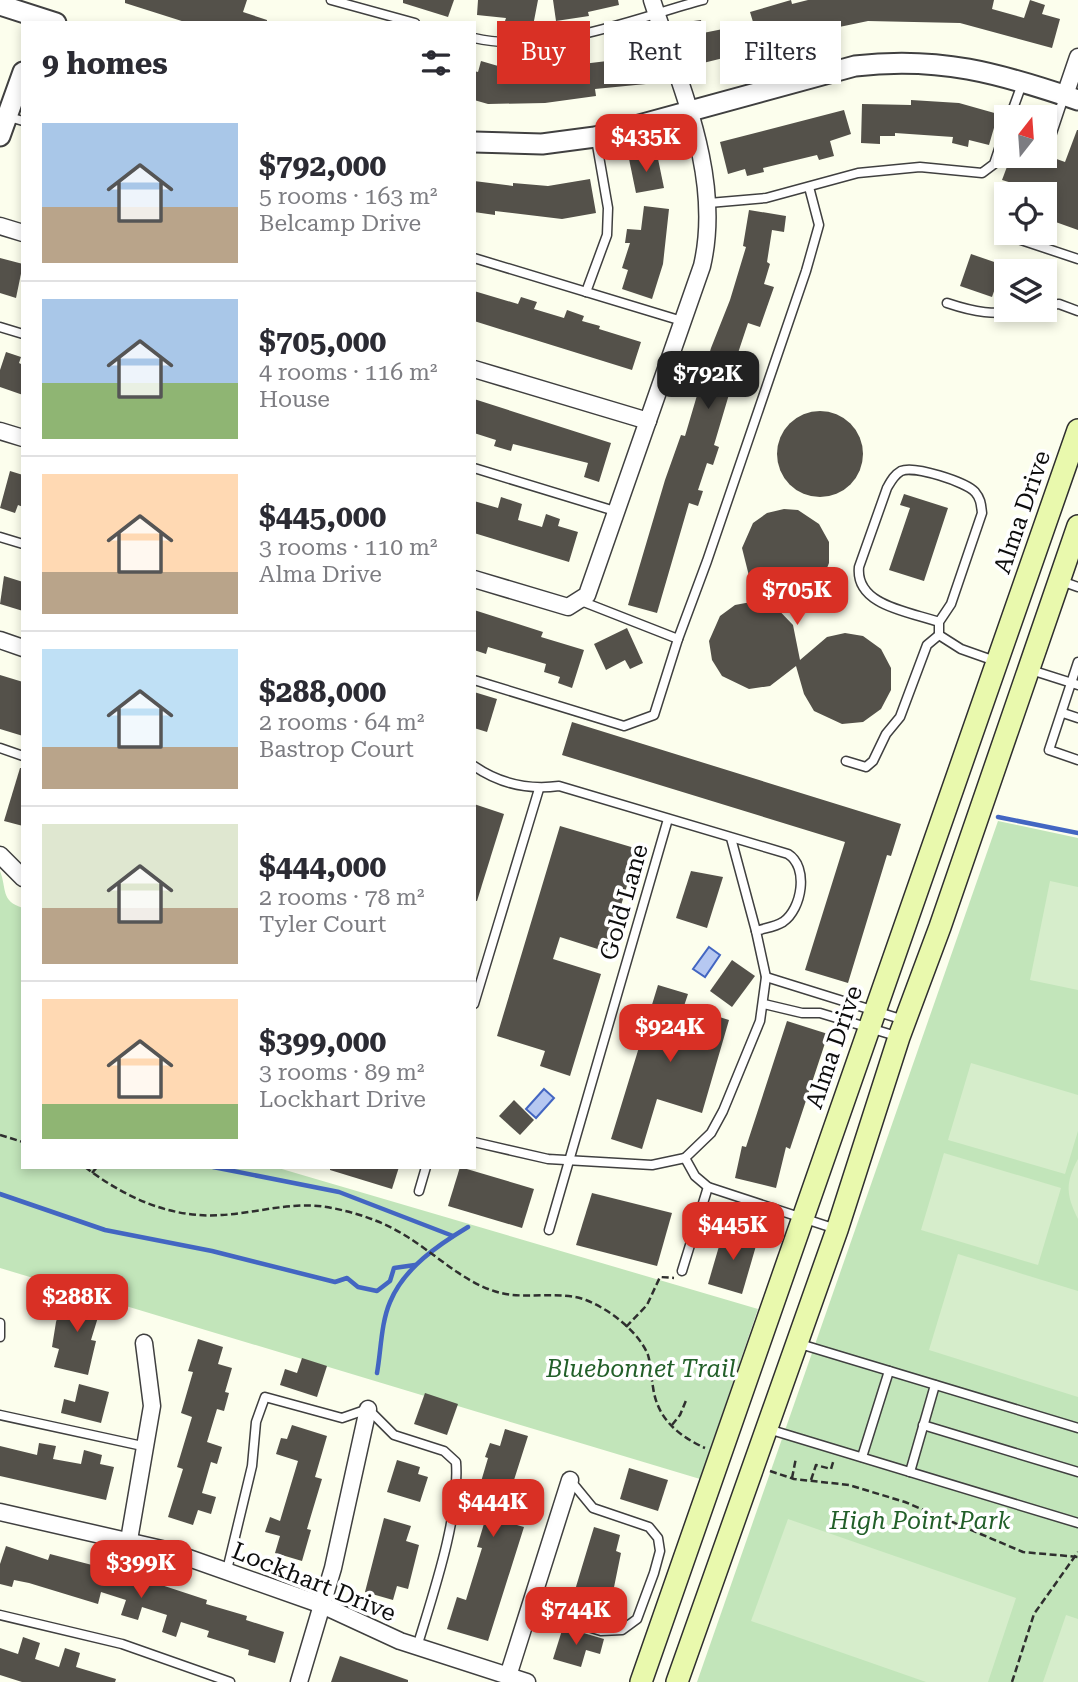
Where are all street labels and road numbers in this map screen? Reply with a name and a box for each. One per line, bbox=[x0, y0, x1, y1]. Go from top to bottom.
street label: Alma Drive bbox=[988, 447, 1056, 577]
street label: Gold Lane bbox=[594, 841, 654, 963]
street label: Alma Drive bbox=[800, 982, 868, 1112]
street label: Lockhart Drive bbox=[228, 1536, 400, 1628]

